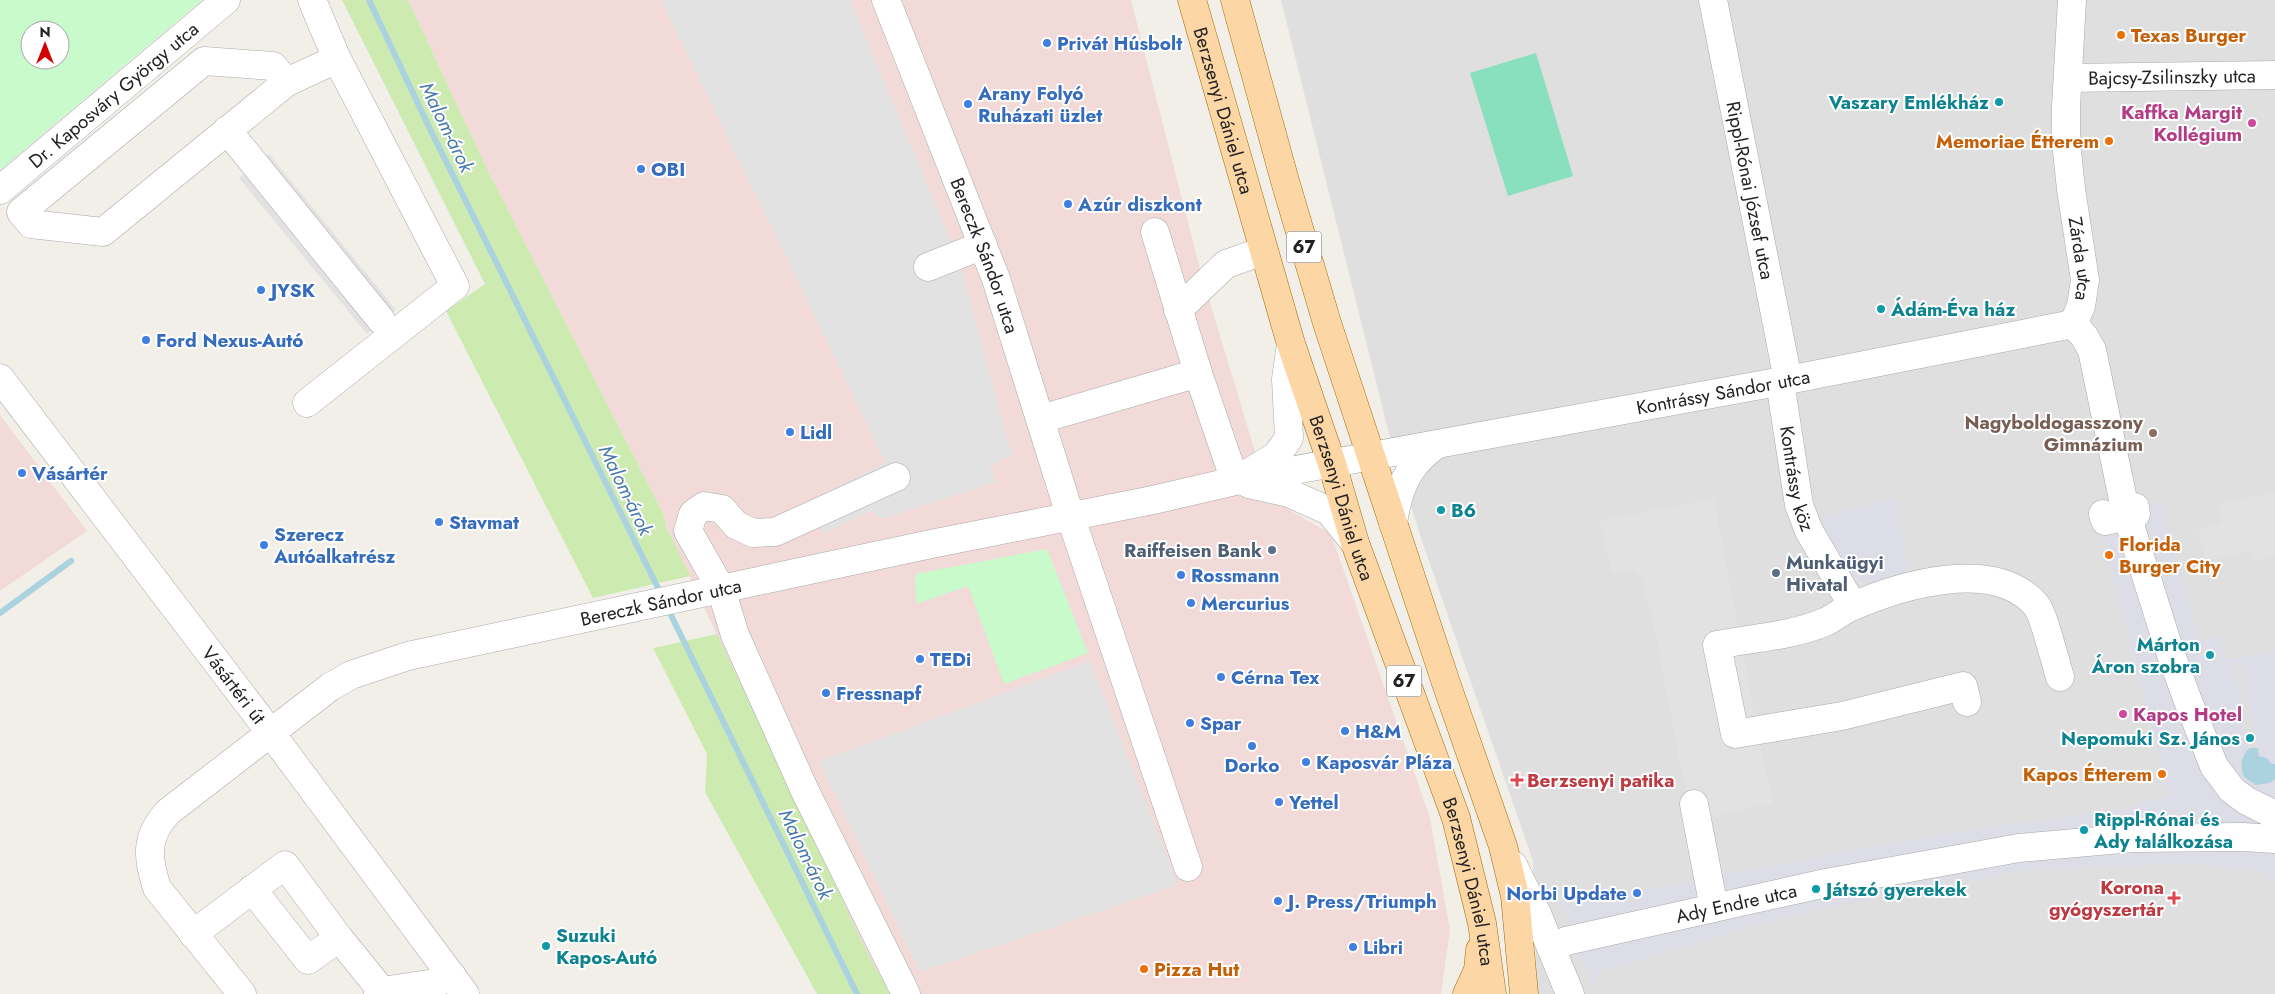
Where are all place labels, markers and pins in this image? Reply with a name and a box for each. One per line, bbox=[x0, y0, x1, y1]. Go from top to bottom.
place label: Texas Burger bbox=[2131, 22, 2247, 49]
marker: Texas Burger bbox=[2115, 29, 2127, 41]
place label: Privát Húsbolt bbox=[1057, 30, 1182, 57]
marker: Privát Húsbolt bbox=[1041, 37, 1053, 49]
place label: Arany Folyó Ruházati üzlet bbox=[977, 80, 1102, 129]
place label: Vaszary Emlékház bbox=[1828, 89, 1989, 116]
marker: Vaszary Emlékház bbox=[1993, 96, 2005, 108]
marker: Arany Folyó Ruházati üzlet bbox=[962, 98, 974, 110]
place label: Kaffka Margit Kollégium bbox=[2121, 99, 2242, 148]
marker: Kaffka Margit Kollégium bbox=[2246, 117, 2258, 129]
place label: Memoriae Étterem bbox=[1936, 128, 2099, 155]
marker: Memoriae Étterem bbox=[2103, 135, 2115, 147]
place label: OBI bbox=[651, 156, 685, 183]
marker: OBI bbox=[635, 163, 647, 175]
place label: Azúr diszkont bbox=[1077, 191, 1202, 218]
marker: Azúr diszkont bbox=[1062, 198, 1074, 210]
place label: JYSK bbox=[267, 277, 316, 304]
marker: JYSK bbox=[255, 284, 267, 296]
place label: Ádám-Éva ház bbox=[1890, 296, 2015, 323]
marker: Ádám-Éva ház bbox=[1875, 303, 1887, 315]
place label: Ford Nexus-Autó bbox=[156, 327, 304, 354]
marker: Ford Nexus-Autó bbox=[140, 334, 152, 346]
place label: Nagyboldogasszony Gimnázium bbox=[1964, 409, 2144, 458]
place label: Lidl bbox=[800, 419, 832, 446]
marker: Lidl bbox=[784, 426, 796, 438]
marker: Nagyboldogasszony Gimnázium bbox=[2147, 427, 2159, 439]
place label: Vásártér bbox=[31, 460, 108, 487]
marker: Vásártér bbox=[16, 467, 28, 479]
place label: B6 bbox=[1451, 497, 1476, 524]
marker: B6 bbox=[1435, 504, 1447, 516]
place label: Stavmat bbox=[449, 509, 519, 536]
marker: Stavmat bbox=[433, 516, 445, 528]
place label: Szerecz Autóalkatrész bbox=[273, 521, 395, 570]
place label: Florida Burger City bbox=[2119, 531, 2222, 580]
place label: Raiffeisen Bank bbox=[1124, 537, 1262, 564]
marker: Szerecz Autóalkatrész bbox=[258, 539, 270, 551]
marker: Raiffeisen Bank bbox=[1266, 544, 1278, 556]
place label: Munkaügyi Hivatal bbox=[1786, 549, 1884, 598]
marker: Florida Burger City bbox=[2103, 549, 2115, 561]
place label: Rossmann bbox=[1191, 562, 1280, 589]
marker: Munkaügyi Hivatal bbox=[1770, 567, 1782, 579]
marker: Rossmann bbox=[1175, 569, 1187, 581]
place label: Mercurius bbox=[1201, 590, 1290, 617]
marker: Mercurius bbox=[1185, 597, 1197, 609]
place label: Márton Áron szobra bbox=[2090, 631, 2200, 680]
place label: TEDi bbox=[930, 646, 971, 673]
marker: Márton Áron szobra bbox=[2204, 649, 2216, 661]
marker: TEDi bbox=[914, 653, 926, 665]
place label: Cérna Tex bbox=[1231, 664, 1320, 691]
marker: Cérna Tex bbox=[1215, 671, 1227, 683]
place label: Fressnapf bbox=[836, 680, 923, 707]
marker: Fressnapf bbox=[820, 687, 832, 699]
place label: Kapos Hotel bbox=[2133, 701, 2242, 728]
marker: Kapos Hotel bbox=[2117, 708, 2129, 720]
place label: Spar bbox=[1200, 710, 1242, 737]
marker: Spar bbox=[1184, 717, 1196, 729]
place label: H&M bbox=[1355, 718, 1401, 745]
marker: H&M bbox=[1339, 725, 1351, 737]
place label: Nepomuki Sz. János bbox=[2061, 725, 2240, 752]
marker: Nepomuki Sz. János bbox=[2244, 732, 2256, 744]
marker: Dorko bbox=[1246, 740, 1258, 752]
place label: Kaposvár Pláza bbox=[1316, 749, 1452, 776]
place label: Dorko bbox=[1225, 752, 1279, 779]
marker: Kaposvár Pláza bbox=[1300, 756, 1312, 768]
place label: Kapos Étterem bbox=[2023, 761, 2152, 788]
place label: Berzsenyi patika bbox=[1527, 767, 1674, 794]
marker: Kapos Étterem bbox=[2156, 768, 2168, 780]
marker: Berzsenyi patika bbox=[1511, 774, 1523, 786]
place label: Yettel bbox=[1288, 789, 1339, 816]
marker: Yettel bbox=[1273, 796, 1285, 808]
place label: Rippl-Rónai és Ady találkozása bbox=[2093, 806, 2233, 855]
marker: Rippl-Rónai és Ady találkozása bbox=[2078, 824, 2090, 836]
place label: Korona gyógyszertár bbox=[2049, 874, 2164, 923]
place label: Játszó gyerekek bbox=[1822, 876, 1967, 903]
place label: Norbi Update bbox=[1506, 880, 1627, 907]
marker: Játszó gyerekek bbox=[1810, 883, 1822, 895]
marker: Norbi Update bbox=[1631, 887, 1643, 899]
place label: J. Press/Triumph bbox=[1284, 888, 1437, 915]
marker: Korona gyógyszertár bbox=[2168, 892, 2180, 904]
marker: J. Press/Triumph bbox=[1272, 895, 1284, 907]
place label: Suzuki Kapos-Autó bbox=[556, 922, 657, 971]
place label: Libri bbox=[1363, 934, 1403, 961]
marker: Suzuki Kapos-Autó bbox=[540, 940, 552, 952]
marker: Libri bbox=[1347, 941, 1359, 953]
place label: Pizza Hut bbox=[1154, 956, 1239, 983]
marker: Pizza Hut bbox=[1138, 963, 1150, 975]

